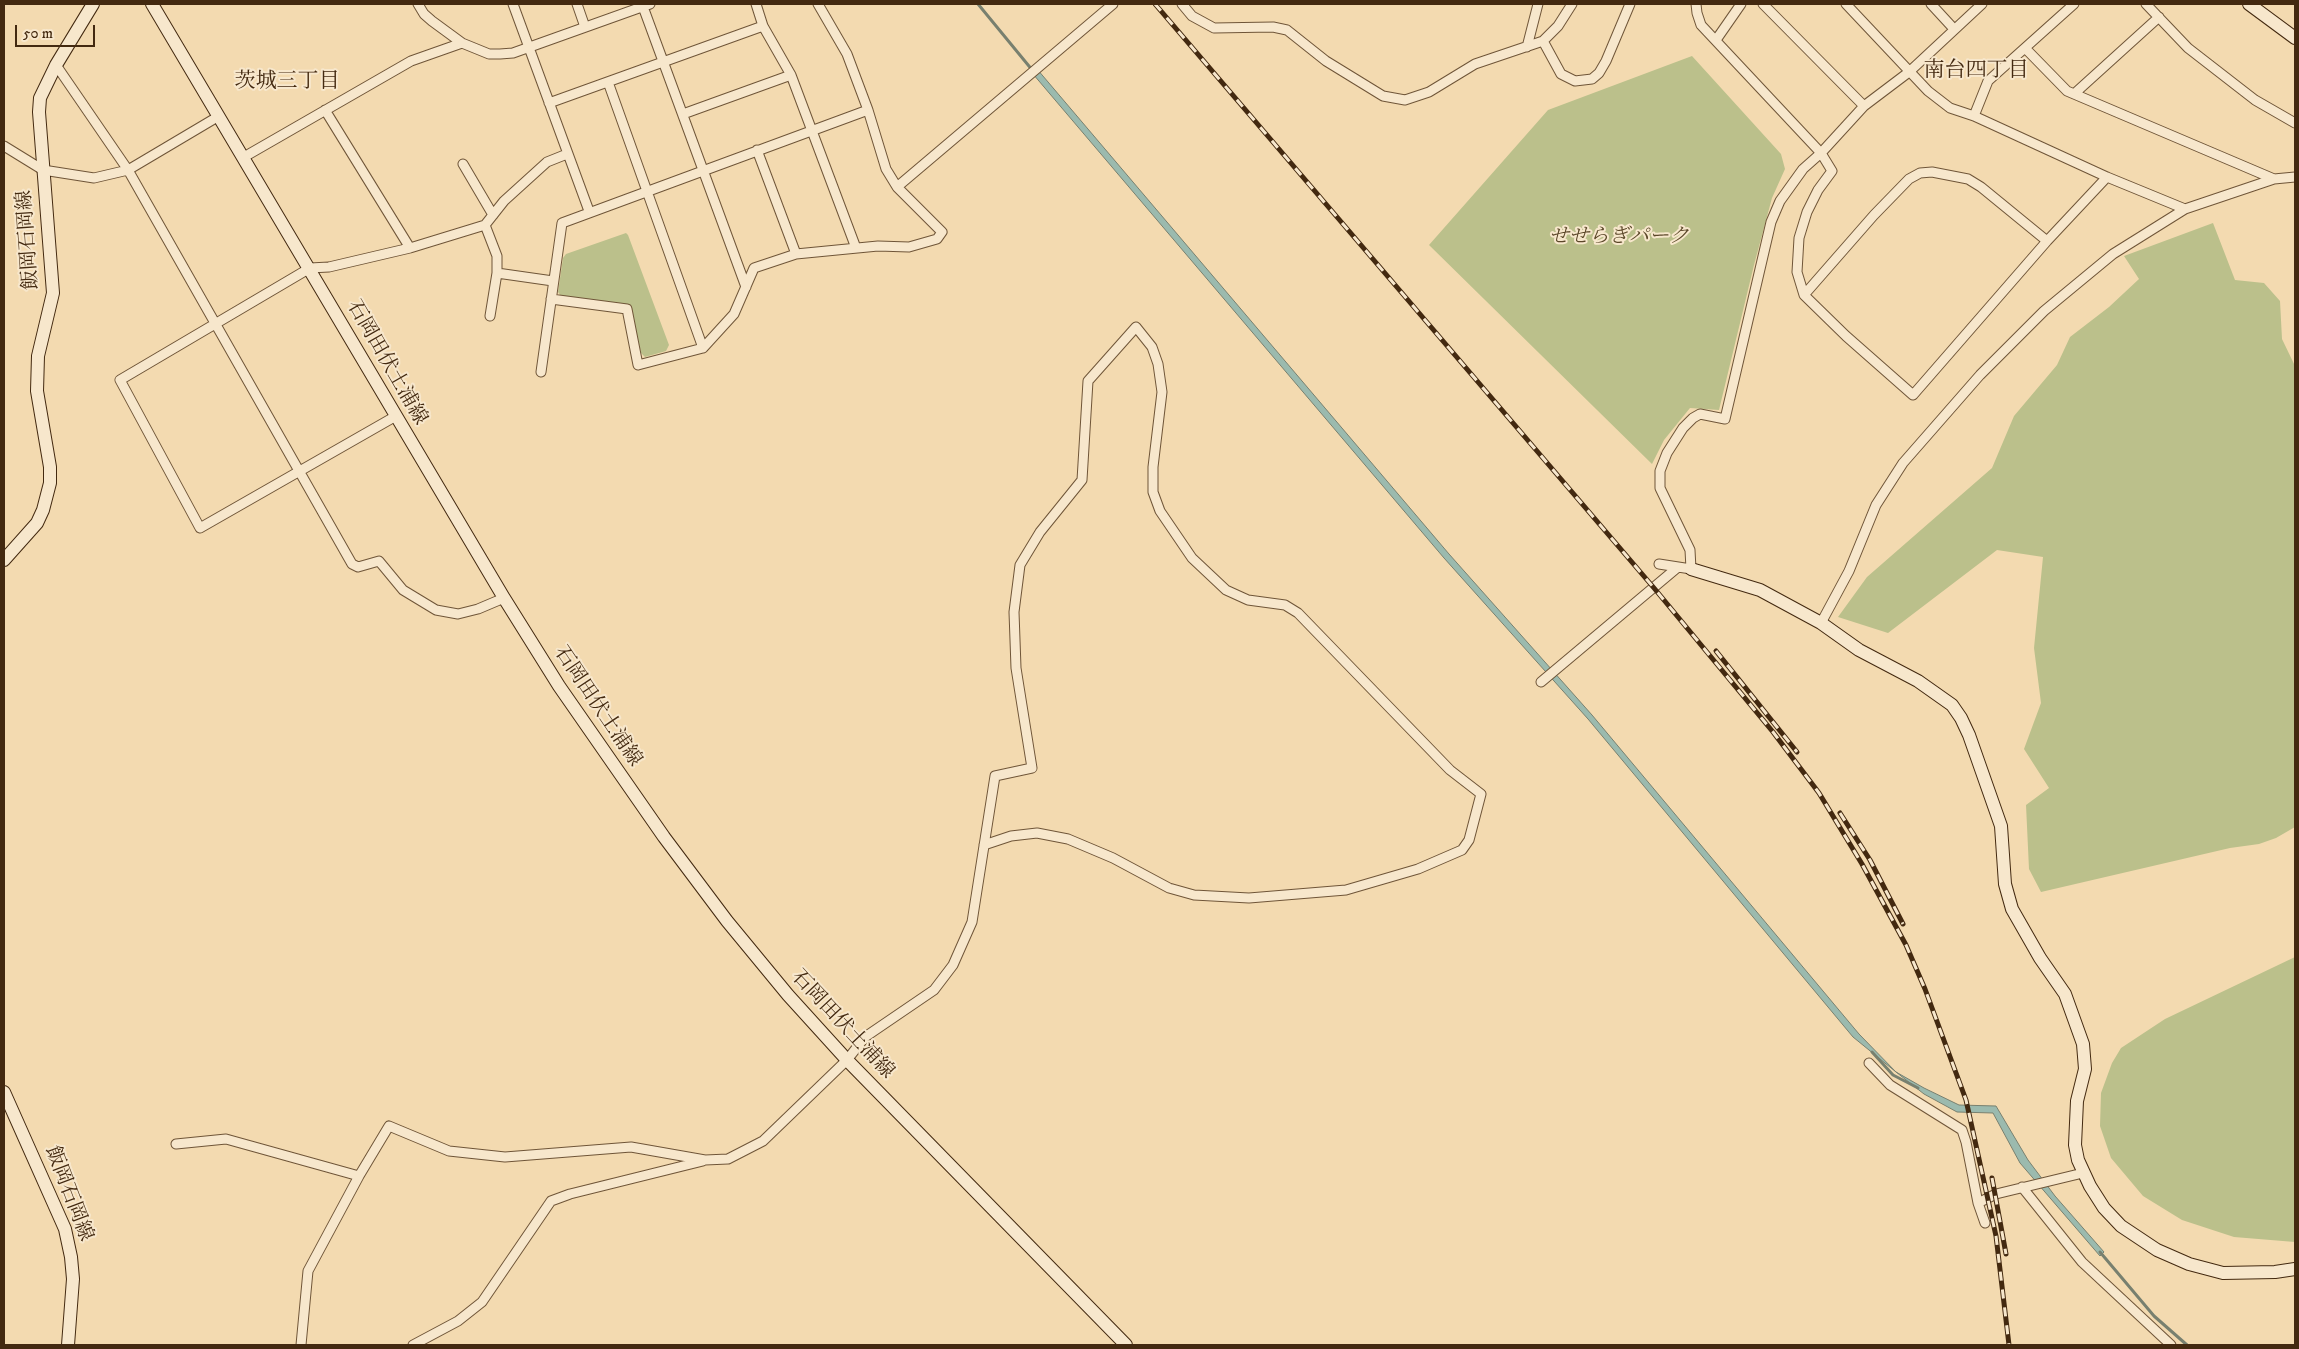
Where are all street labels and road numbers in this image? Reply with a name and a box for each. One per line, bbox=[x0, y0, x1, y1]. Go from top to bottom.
street label: 飯岡石岡線 bbox=[14, 189, 44, 291]
street label: 石岡田伏土浦線 bbox=[341, 296, 431, 430]
street label: 石岡田伏土浦線 bbox=[548, 642, 646, 772]
street label: 石岡田伏土浦線 bbox=[785, 966, 899, 1084]
street label: 飯岡石岡線 bbox=[39, 1143, 97, 1245]

